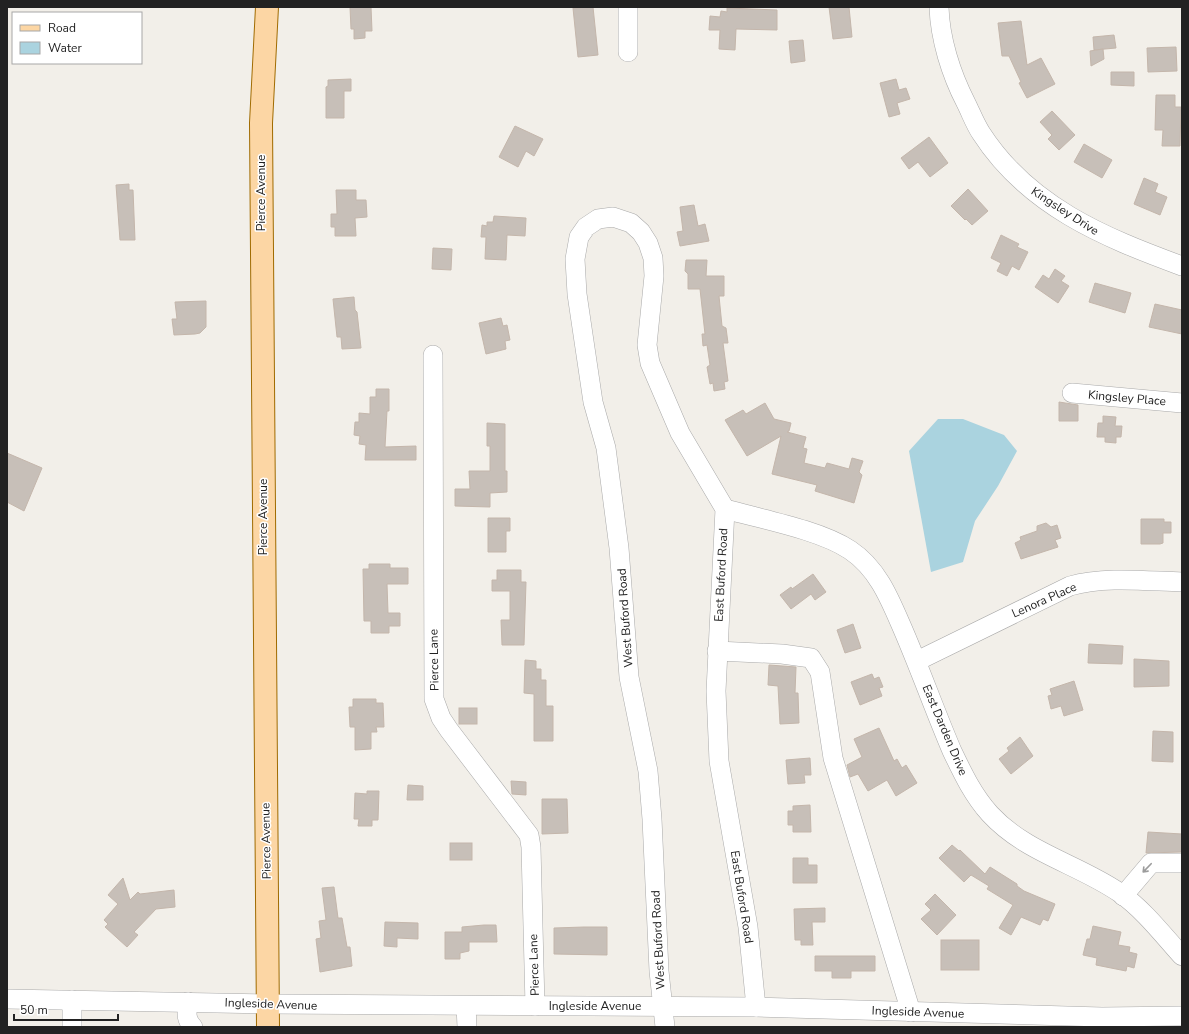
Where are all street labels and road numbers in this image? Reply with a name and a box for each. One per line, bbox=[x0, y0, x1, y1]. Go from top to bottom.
street label: Pierce Avenue bbox=[253, 155, 269, 231]
street label: Kingsley Drive bbox=[1028, 183, 1102, 239]
street label: Kingsley Place bbox=[1087, 387, 1167, 409]
street label: Pierce Avenue bbox=[255, 479, 271, 555]
street label: East Buford Road bbox=[711, 528, 731, 622]
street label: West Buford Road bbox=[614, 568, 636, 668]
street label: Lenora Place bbox=[1009, 579, 1079, 621]
street label: Pierce Lane bbox=[425, 629, 443, 691]
street label: East Darden Drive bbox=[919, 682, 971, 778]
street label: Pierce Avenue bbox=[257, 802, 275, 880]
street label: East Buford Road bbox=[727, 849, 757, 945]
street label: West Buford Road bbox=[647, 890, 669, 990]
street label: Pierce Lane bbox=[525, 934, 543, 996]
street label: Ingleside Avenue bbox=[224, 994, 318, 1014]
street label: Ingleside Avenue bbox=[549, 998, 641, 1014]
street label: Ingleside Avenue bbox=[871, 1002, 965, 1022]

